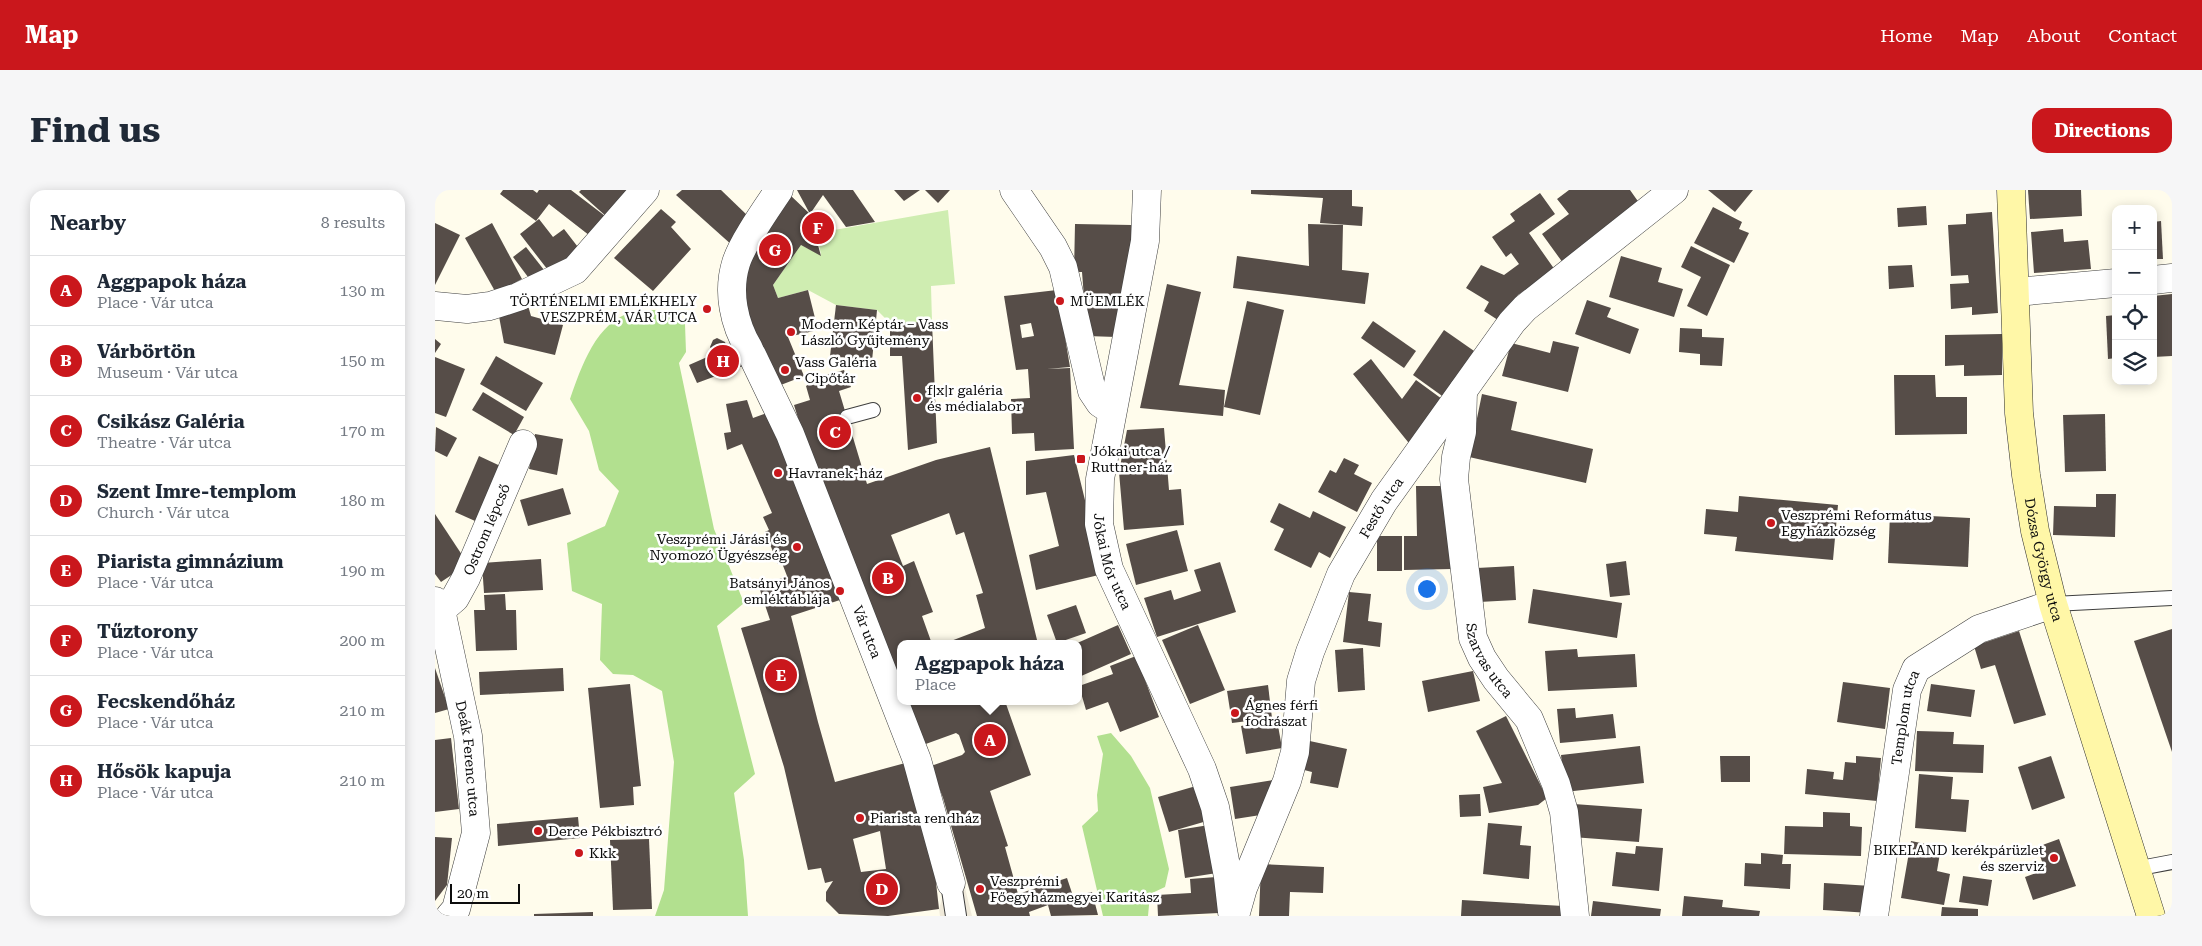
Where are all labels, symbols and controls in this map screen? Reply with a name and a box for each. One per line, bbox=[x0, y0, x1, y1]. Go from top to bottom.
text: Map bbox=[25, 21, 79, 49]
text: Home bbox=[1880, 25, 1932, 46]
text: Map bbox=[1960, 25, 1999, 46]
text: About bbox=[2027, 25, 2080, 46]
text: Contact bbox=[2108, 25, 2177, 46]
button: Directions bbox=[2032, 108, 2172, 153]
text: Find us bbox=[30, 110, 160, 151]
map controls bbox=[2112, 205, 2157, 385]
button: + bbox=[2112, 205, 2157, 250]
pin: F bbox=[802, 209, 834, 247]
text: Nearby bbox=[50, 211, 126, 235]
text: 8 results bbox=[321, 213, 385, 232]
pin: G bbox=[759, 231, 791, 269]
button: − bbox=[2112, 250, 2157, 295]
text: Aggpapok háza bbox=[97, 270, 247, 293]
text: A bbox=[60, 281, 72, 300]
text: 130 m bbox=[339, 281, 385, 300]
text: Place · Vár utca bbox=[97, 293, 213, 312]
place label: TÖRTÉNELMI EMLÉKHELY VESZPRÉM, VÁR UTCA bbox=[510, 293, 697, 325]
place label: MÜEMLÉK bbox=[1070, 293, 1145, 309]
marker: MÜEMLÉK bbox=[1054, 295, 1066, 307]
button: locate bbox=[2112, 295, 2157, 340]
marker: TÖRTÉNELMI EMLÉKHELY VESZPRÉM, VÁR UTCA bbox=[701, 303, 713, 315]
place label: Modern Képtár – Vass László Gyűjtemény bbox=[801, 316, 949, 348]
marker: Modern Képtár – Vass László Gyűjtemény bbox=[785, 326, 797, 338]
text: Várbörtön bbox=[97, 340, 196, 363]
button: layers bbox=[2112, 340, 2157, 385]
pin: H bbox=[707, 342, 739, 380]
text: B bbox=[60, 351, 72, 370]
text: 150 m bbox=[339, 351, 385, 370]
place label: Vass Galéria - Cipőtár bbox=[795, 354, 877, 386]
text: Museum · Vár utca bbox=[97, 363, 238, 382]
marker: Vass Galéria - Cipőtár bbox=[779, 364, 791, 376]
place label: f|x|r galéria és médialabor bbox=[927, 382, 1022, 414]
marker: f|x|r galéria és médialabor bbox=[911, 392, 923, 404]
text: Csikász Galéria bbox=[97, 410, 245, 433]
pin: C bbox=[819, 413, 851, 451]
text: C bbox=[60, 421, 72, 440]
text: 170 m bbox=[339, 421, 385, 440]
text: Theatre · Vár utca bbox=[97, 433, 231, 452]
place label: Jókai utca / Ruttner-ház bbox=[1091, 443, 1172, 475]
marker: Jókai utca / Ruttner-ház bbox=[1075, 453, 1087, 465]
place label: Havranek-ház bbox=[788, 465, 883, 481]
marker: Havranek-ház bbox=[772, 467, 784, 479]
street label: Festő utca bbox=[1356, 474, 1407, 541]
text: Szent Imre-templom bbox=[97, 480, 296, 503]
street label: Ostrom lépcső bbox=[460, 481, 513, 578]
text: D bbox=[60, 491, 72, 510]
text: 180 m bbox=[339, 491, 385, 510]
street label: Dózsa György utca bbox=[2022, 497, 2066, 624]
text: Church · Vár utca bbox=[97, 503, 229, 522]
place label: Veszprémi Református Egyházközség bbox=[1781, 507, 1932, 539]
street label: Jókai Mór utca bbox=[1091, 513, 1135, 613]
marker: Veszprémi Református Egyházközség bbox=[1765, 517, 1777, 529]
place label: Veszprémi Járási és Nyomozó Ügyészség bbox=[650, 531, 787, 563]
marker: Veszprémi Járási és Nyomozó Ügyészség bbox=[791, 541, 803, 553]
text: Piarista gimnázium bbox=[97, 550, 284, 573]
pin: B bbox=[872, 559, 904, 597]
text: E bbox=[61, 561, 71, 580]
text: 190 m bbox=[339, 561, 385, 580]
text: Place · Vár utca bbox=[97, 573, 213, 592]
place label: Batsányi János emléktáblája bbox=[729, 575, 830, 607]
your location bbox=[1414, 576, 1440, 602]
marker: Batsányi János emléktáblája bbox=[834, 585, 846, 597]
street label: Vár utca bbox=[850, 603, 885, 661]
text: Tűztorony bbox=[97, 620, 198, 643]
street label: Szarvas utca bbox=[1463, 622, 1516, 701]
text: F bbox=[61, 631, 71, 650]
text: 200 m bbox=[339, 631, 385, 650]
popup bbox=[897, 640, 1082, 705]
text: Place · Vár utca bbox=[97, 643, 213, 662]
text: Aggpapok háza bbox=[915, 652, 1064, 675]
pin: E bbox=[765, 656, 797, 694]
street label: Templom utca bbox=[1888, 667, 1923, 766]
text: Place bbox=[915, 675, 956, 694]
text: Fecskendőház bbox=[97, 690, 235, 713]
place label: Ágnes férfi fodrászat bbox=[1245, 697, 1319, 729]
street label: Deák Ferenc utca bbox=[453, 699, 483, 818]
text: G bbox=[60, 701, 72, 720]
text: 210 m bbox=[339, 701, 385, 720]
marker: Ágnes férfi fodrászat bbox=[1229, 707, 1241, 719]
text: Place · Vár utca bbox=[97, 713, 213, 732]
pin: A bbox=[974, 721, 1006, 759]
text: Hősök kapuja bbox=[97, 760, 231, 783]
text: H bbox=[59, 771, 73, 790]
text: 210 m bbox=[339, 771, 385, 790]
text: Place · Vár utca bbox=[97, 783, 213, 802]
place label: Piarista rendház bbox=[870, 810, 979, 826]
marker: Piarista rendház bbox=[854, 812, 866, 824]
place label: Derce Pékbisztró bbox=[548, 823, 662, 839]
marker: Derce Pékbisztró bbox=[532, 825, 544, 837]
place label: BIKELAND kerékpárüzlet és szerviz bbox=[1873, 842, 2044, 874]
place label: Kkk bbox=[589, 845, 617, 861]
marker: Kkk bbox=[573, 847, 585, 859]
marker: BIKELAND kerékpárüzlet és szerviz bbox=[2048, 852, 2060, 864]
pin: D bbox=[866, 870, 898, 908]
place label: Veszprémi Főegyházmegyei Karitász bbox=[990, 873, 1160, 905]
scale bar bbox=[450, 881, 520, 904]
marker: Veszprémi Főegyházmegyei Karitász bbox=[974, 883, 986, 895]
text: 20 m bbox=[457, 885, 489, 901]

